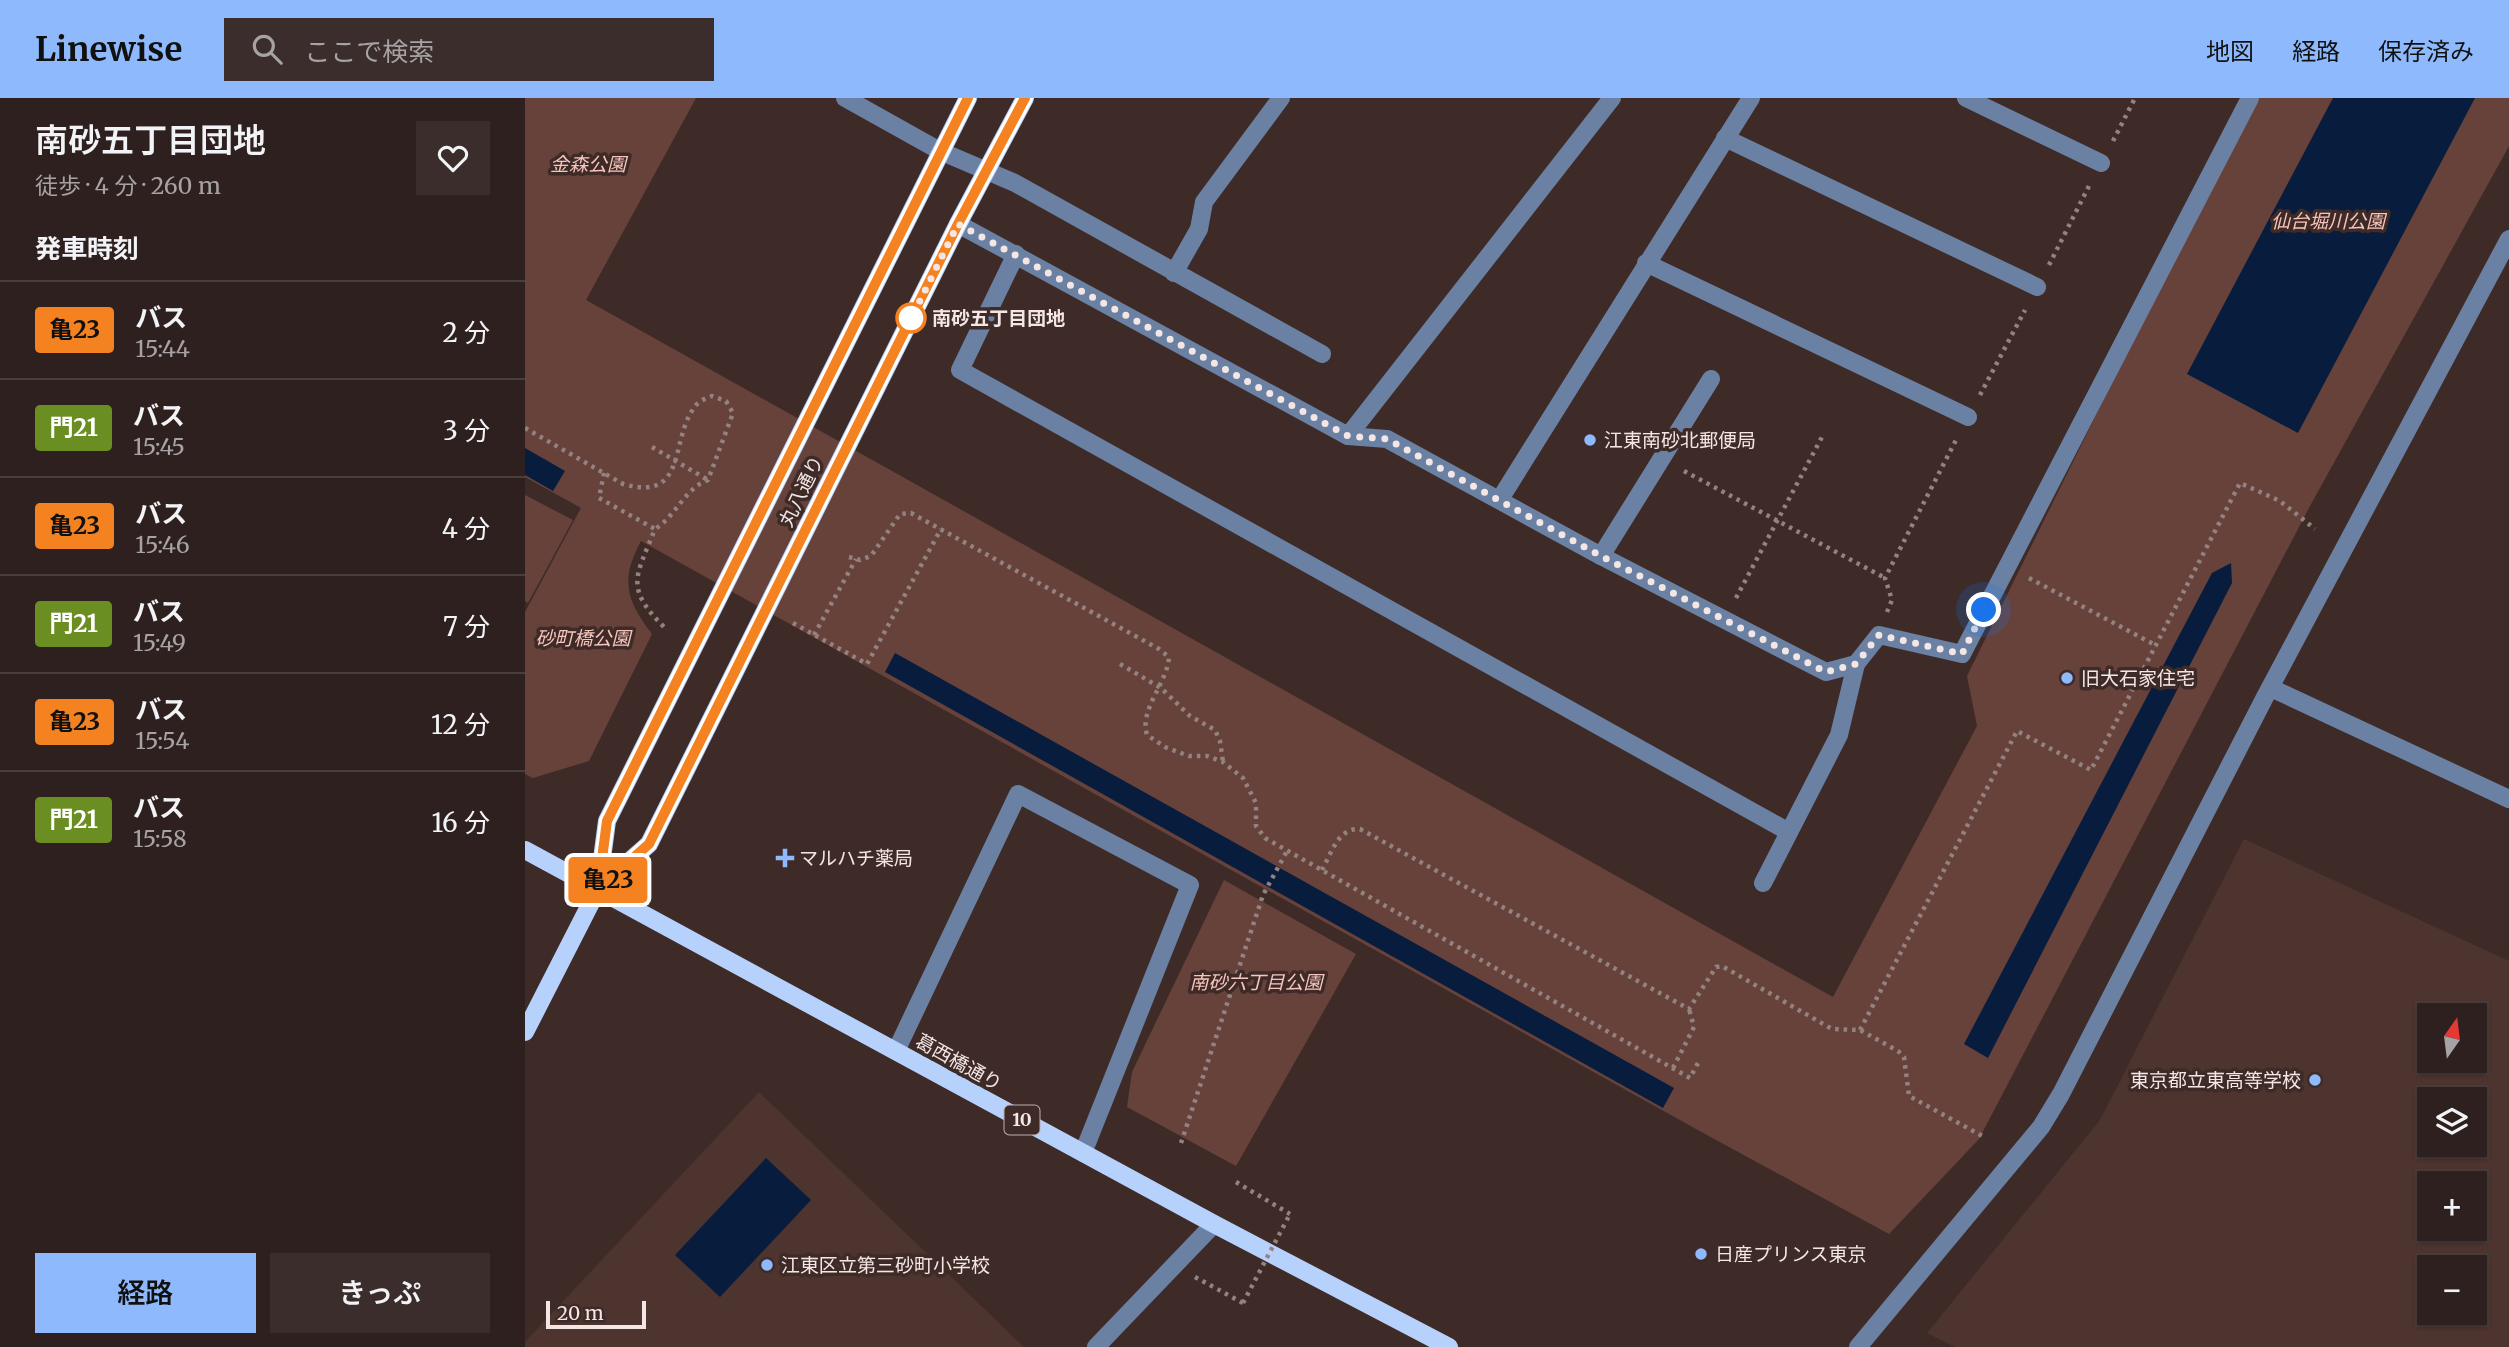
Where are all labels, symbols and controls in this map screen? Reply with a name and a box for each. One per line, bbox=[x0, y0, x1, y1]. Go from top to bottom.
search box bbox=[224, 18, 714, 81]
text: Linewise bbox=[35, 29, 182, 70]
icon: search bbox=[248, 30, 286, 68]
text: ここで検索 bbox=[304, 35, 434, 68]
text: 地図 bbox=[2206, 36, 2254, 67]
text: 経路 bbox=[2292, 36, 2340, 67]
text: 保存済み bbox=[2378, 36, 2474, 67]
text: 南砂五丁目団地 bbox=[35, 120, 266, 161]
button: heart bbox=[416, 121, 490, 195]
park label: 金森公園 bbox=[550, 152, 629, 176]
text: 徒歩 · 4 分 · 260 m bbox=[35, 171, 221, 200]
park label: 仙台堀川公園 bbox=[2271, 209, 2388, 233]
text: 発車時刻 bbox=[35, 232, 139, 265]
text: バス bbox=[135, 301, 187, 334]
marker: 南砂五丁目団地 bbox=[896, 303, 926, 333]
place label: 南砂五丁目団地 bbox=[932, 306, 1065, 330]
text: 亀23 bbox=[49, 314, 100, 345]
text: 2 分 bbox=[442, 316, 490, 349]
text: 15:44 bbox=[135, 334, 190, 363]
text: バス bbox=[133, 399, 185, 432]
text: 門21 bbox=[49, 412, 98, 443]
text: 3 分 bbox=[443, 414, 490, 447]
place label: 江東南砂北郵便局 bbox=[1604, 428, 1756, 452]
text: 15:45 bbox=[133, 432, 185, 461]
marker: 江東南砂北郵便局 bbox=[1582, 432, 1598, 448]
street label: 丸八通り bbox=[774, 452, 828, 530]
text: バス bbox=[135, 497, 187, 530]
text: 亀23 bbox=[49, 510, 100, 541]
text: 4 分 bbox=[442, 512, 490, 545]
text: 15:46 bbox=[135, 530, 190, 559]
your location bbox=[1966, 592, 2001, 627]
text: バス bbox=[133, 595, 185, 628]
text: 門21 bbox=[49, 608, 98, 639]
text: 7 分 bbox=[443, 610, 490, 643]
park label: 砂町橋公園 bbox=[535, 626, 633, 650]
text: 15:49 bbox=[133, 628, 186, 657]
place label: 旧大石家住宅 bbox=[2081, 666, 2195, 690]
marker: 旧大石家住宅 bbox=[2059, 670, 2075, 686]
text: バス bbox=[135, 693, 187, 726]
text: 亀23 bbox=[49, 706, 100, 737]
text: 12 分 bbox=[431, 708, 490, 741]
text: 15:54 bbox=[135, 726, 189, 755]
text: バス bbox=[133, 791, 185, 824]
text: 門21 bbox=[49, 804, 98, 835]
text: 16 分 bbox=[431, 806, 490, 839]
text: 15:58 bbox=[133, 824, 187, 853]
place label: マルハチ薬局 bbox=[799, 846, 913, 870]
marker: マルハチ薬局 bbox=[777, 850, 793, 866]
line badge: 亀23 bbox=[568, 857, 648, 903]
text: 亀23 bbox=[582, 864, 634, 895]
park label: 南砂六丁目公園 bbox=[1189, 970, 1325, 994]
north arrow bbox=[2417, 1003, 2487, 1073]
map controls bbox=[2417, 1003, 2487, 1325]
street label: 葛西橋通り bbox=[912, 1028, 1006, 1096]
place label: 東京都立東高等学校 bbox=[2130, 1068, 2301, 1092]
marker: 東京都立東高等学校 bbox=[2307, 1072, 2323, 1088]
button: layers bbox=[2417, 1087, 2487, 1157]
road number: 10 bbox=[1005, 1105, 1039, 1134]
button: + bbox=[2417, 1171, 2487, 1241]
place label: 日産プリンス東京 bbox=[1715, 1242, 1867, 1266]
marker: 日産プリンス東京 bbox=[1693, 1246, 1709, 1262]
button: 経路 bbox=[35, 1253, 256, 1333]
button: きっぷ bbox=[270, 1253, 490, 1333]
place label: 江東区立第三砂町小学校 bbox=[781, 1253, 990, 1277]
button: − bbox=[2417, 1255, 2487, 1325]
marker: 江東区立第三砂町小学校 bbox=[759, 1257, 775, 1273]
scale bar bbox=[546, 1298, 646, 1330]
text: 20 m bbox=[557, 1301, 604, 1325]

